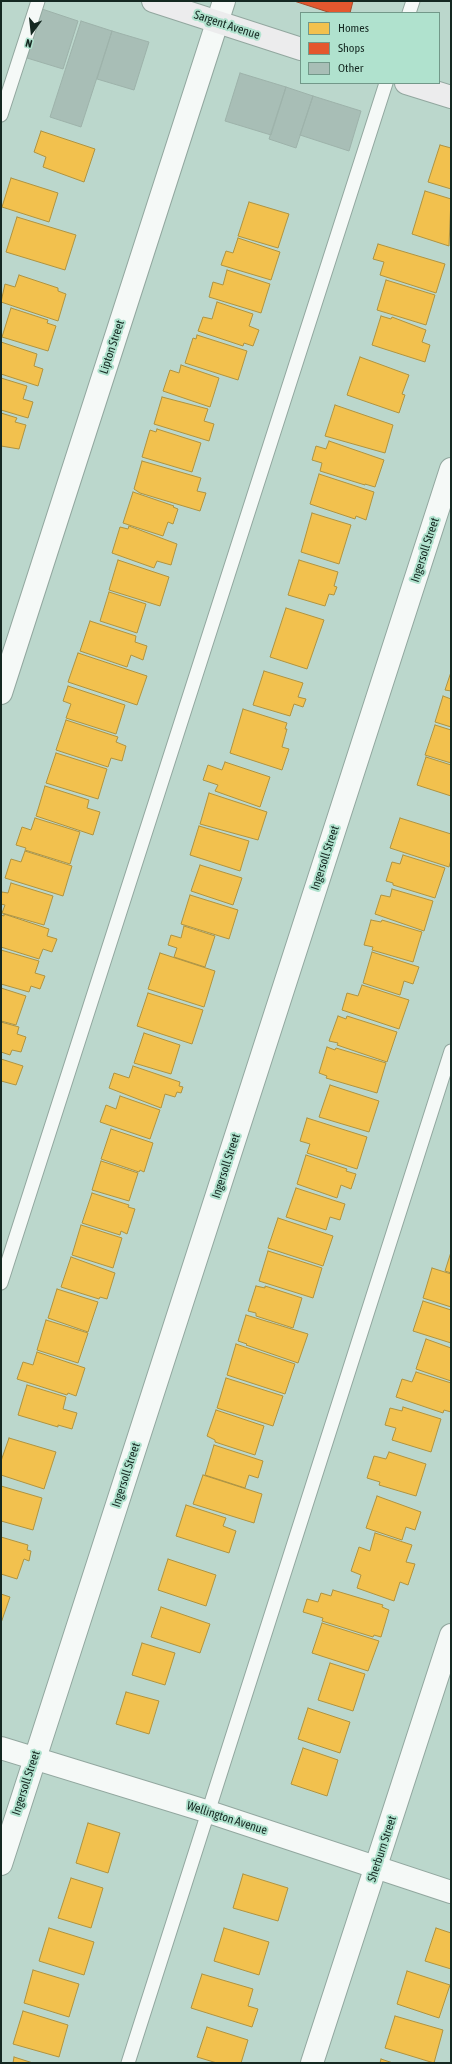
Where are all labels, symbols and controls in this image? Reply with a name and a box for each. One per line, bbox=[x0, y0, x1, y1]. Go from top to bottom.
street label: Sargent Avenue bbox=[192, 8, 262, 42]
north arrow bbox=[12, 12, 52, 52]
legend bbox=[300, 12, 440, 84]
text: Homes bbox=[338, 21, 369, 35]
text: N bbox=[24, 37, 34, 50]
text: Shops bbox=[338, 41, 364, 55]
text: Other bbox=[338, 61, 363, 75]
street label: Lipton Street bbox=[97, 318, 127, 376]
street label: Ingersoll Street bbox=[408, 516, 442, 584]
street label: Ingersoll Street bbox=[308, 824, 342, 892]
street label: Ingersoll Street bbox=[209, 1132, 243, 1200]
street label: Ingersoll Street bbox=[109, 1441, 143, 1509]
street label: Ingersoll Street bbox=[9, 1749, 43, 1817]
street label: Wellington Avenue bbox=[185, 1798, 269, 1838]
street label: Sherburn Street bbox=[365, 1814, 399, 1884]

